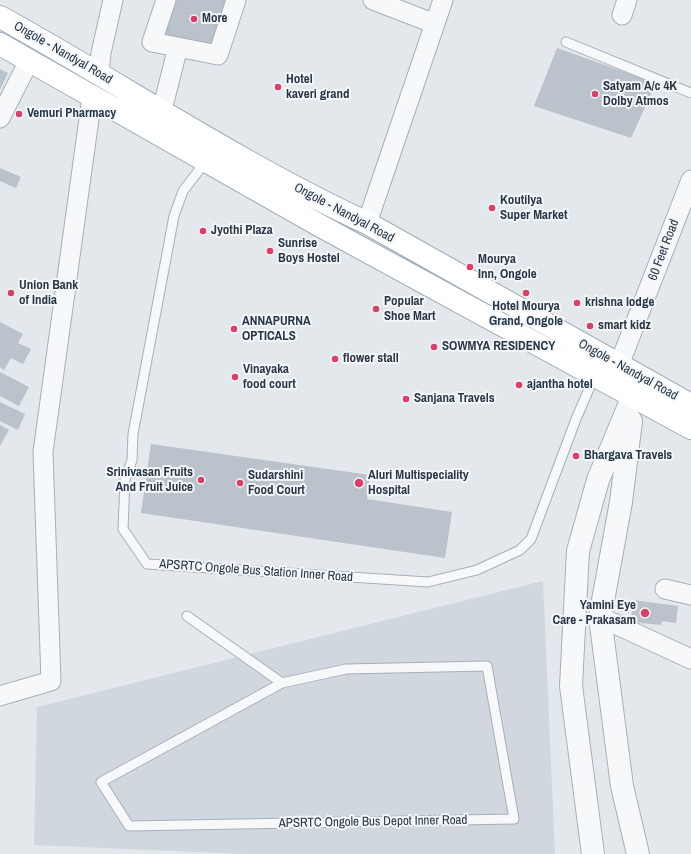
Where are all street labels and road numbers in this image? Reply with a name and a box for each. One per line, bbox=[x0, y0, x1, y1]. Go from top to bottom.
street label: Ongole - Nandyal Road bbox=[11, 18, 115, 88]
street label: Ongole - Nandyal Road bbox=[291, 180, 397, 246]
street label: 60 Feet Road bbox=[645, 217, 683, 283]
street label: Ongole - Nandyal Road bbox=[576, 336, 680, 404]
street label: APSRTC Ongole Bus Station Inner Road bbox=[159, 556, 353, 586]
street label: APSRTC Ongole Bus Depot Inner Road bbox=[278, 813, 468, 831]

